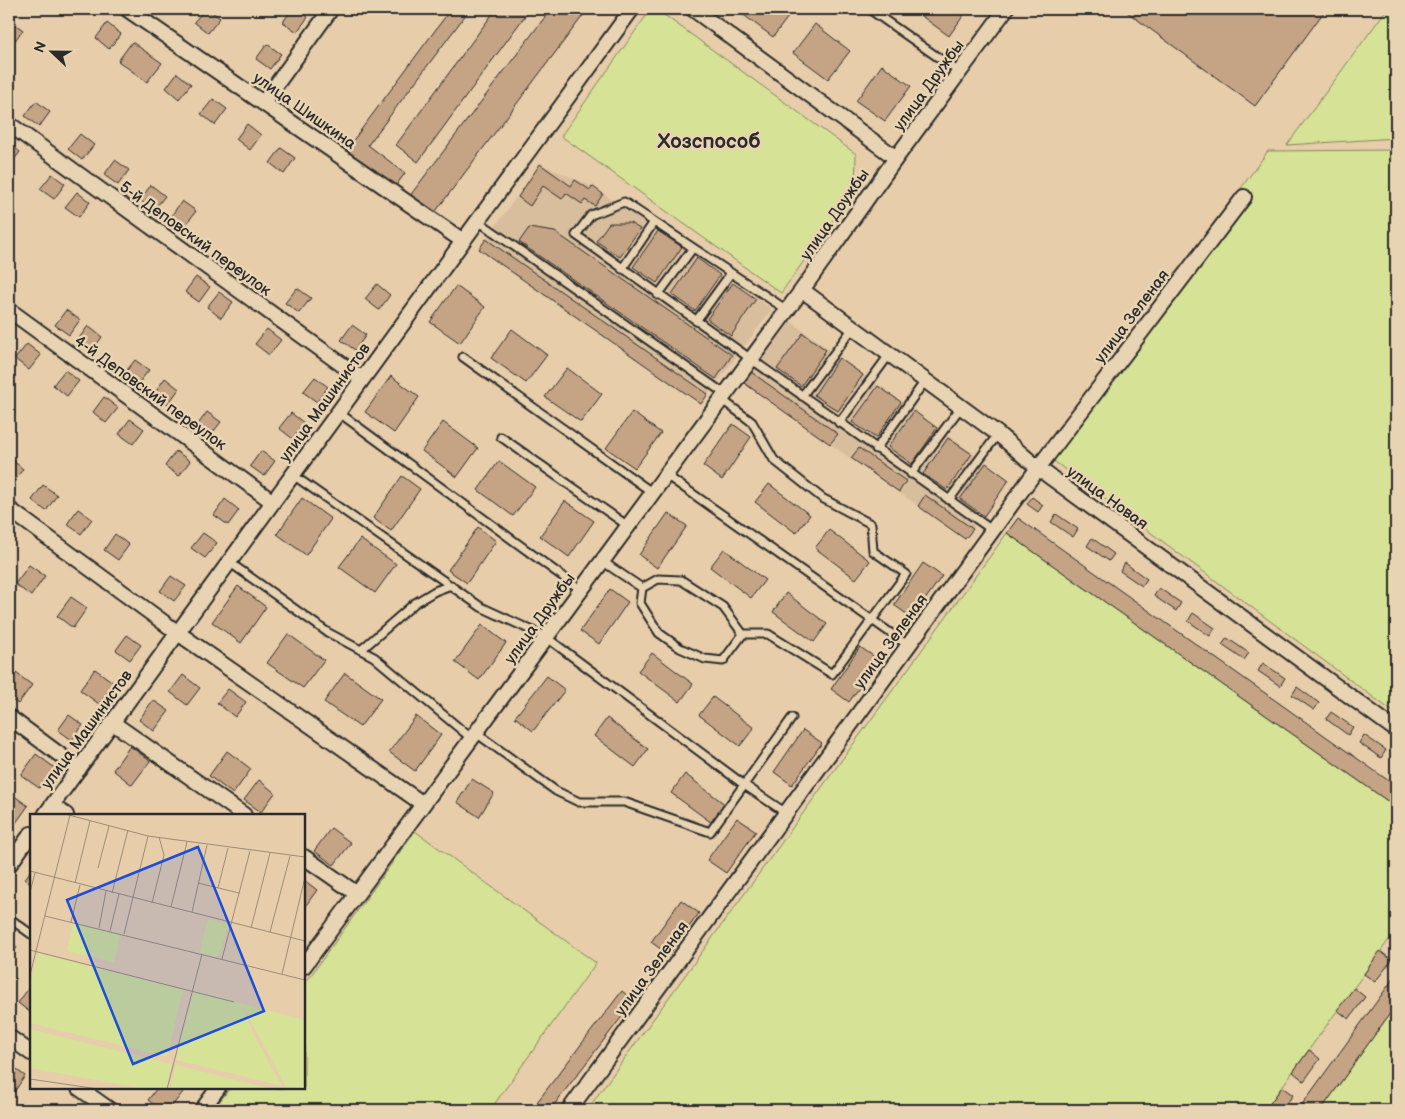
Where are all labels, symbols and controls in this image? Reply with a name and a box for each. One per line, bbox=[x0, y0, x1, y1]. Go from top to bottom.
north arrow bbox=[28, 28, 78, 78]
street label: улица Дружбы bbox=[890, 37, 969, 135]
text: N bbox=[31, 39, 50, 55]
street label: улица Шишкина bbox=[249, 69, 360, 154]
district label: Хозспособ bbox=[656, 129, 761, 154]
street label: улица Доужбы bbox=[797, 166, 874, 264]
street label: 5-й Деповский переулок bbox=[116, 178, 275, 301]
street label: улица Зеленая bbox=[1091, 266, 1174, 367]
street label: 4-й Деповский переулок bbox=[70, 332, 230, 455]
street label: улица Машинистов bbox=[276, 339, 375, 466]
street label: улица Новая bbox=[1063, 462, 1151, 534]
street label: улица Дружбы bbox=[501, 570, 580, 668]
street label: улица Зеленая bbox=[851, 591, 932, 693]
street label: улица Машинистов bbox=[38, 666, 137, 793]
inset map bbox=[30, 814, 305, 1089]
street label: улица Зеленая bbox=[612, 918, 693, 1020]

